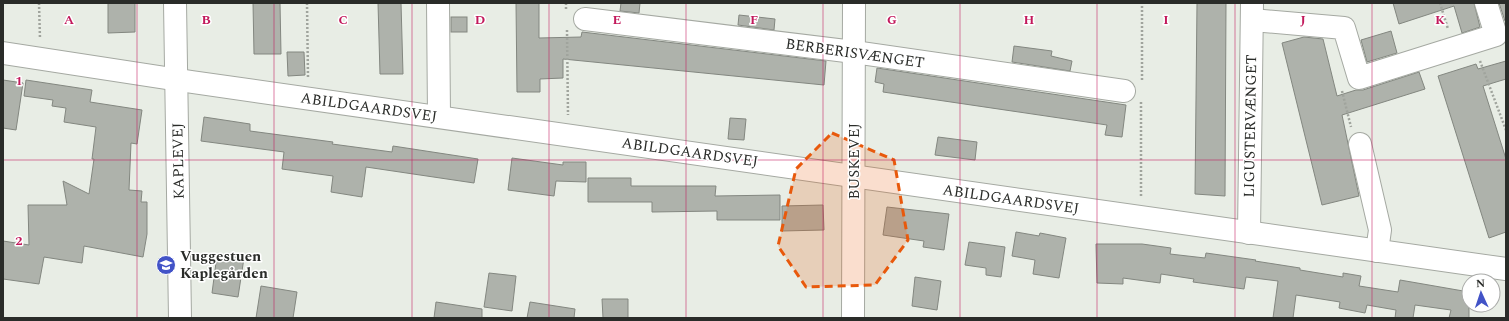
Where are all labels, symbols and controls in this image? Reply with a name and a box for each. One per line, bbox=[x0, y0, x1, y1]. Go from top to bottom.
text: A bbox=[64, 10, 74, 30]
text: B bbox=[201, 10, 211, 30]
text: C bbox=[338, 10, 348, 30]
text: D bbox=[475, 10, 485, 30]
text: E bbox=[613, 10, 622, 30]
text: F bbox=[750, 10, 758, 30]
text: G bbox=[887, 10, 897, 30]
text: H bbox=[1024, 10, 1035, 30]
text: I bbox=[1163, 10, 1169, 30]
text: J bbox=[1300, 10, 1306, 30]
text: K bbox=[1435, 10, 1445, 30]
street label: BERBERISVÆNGET bbox=[784, 32, 926, 75]
street label: LIGUSTERVÆNGET bbox=[1238, 54, 1263, 198]
text: 1 bbox=[15, 71, 23, 91]
street label: ABILDGAARDSVEJ bbox=[299, 87, 439, 128]
street label: KAPLEVEJ bbox=[166, 122, 191, 200]
street label: BUSKEVEJ bbox=[843, 123, 866, 199]
street label: ABILDGAARDSVEJ bbox=[620, 132, 760, 173]
street label: ABILDGAARDSVEJ bbox=[941, 179, 1081, 220]
text: 2 bbox=[15, 231, 23, 251]
place label: Vuggestuen Kaplegården bbox=[180, 245, 268, 285]
school or university icon: Vuggestuen Kaplegården bbox=[155, 254, 177, 276]
north arrow bbox=[1461, 273, 1501, 313]
text: N bbox=[1476, 275, 1485, 292]

